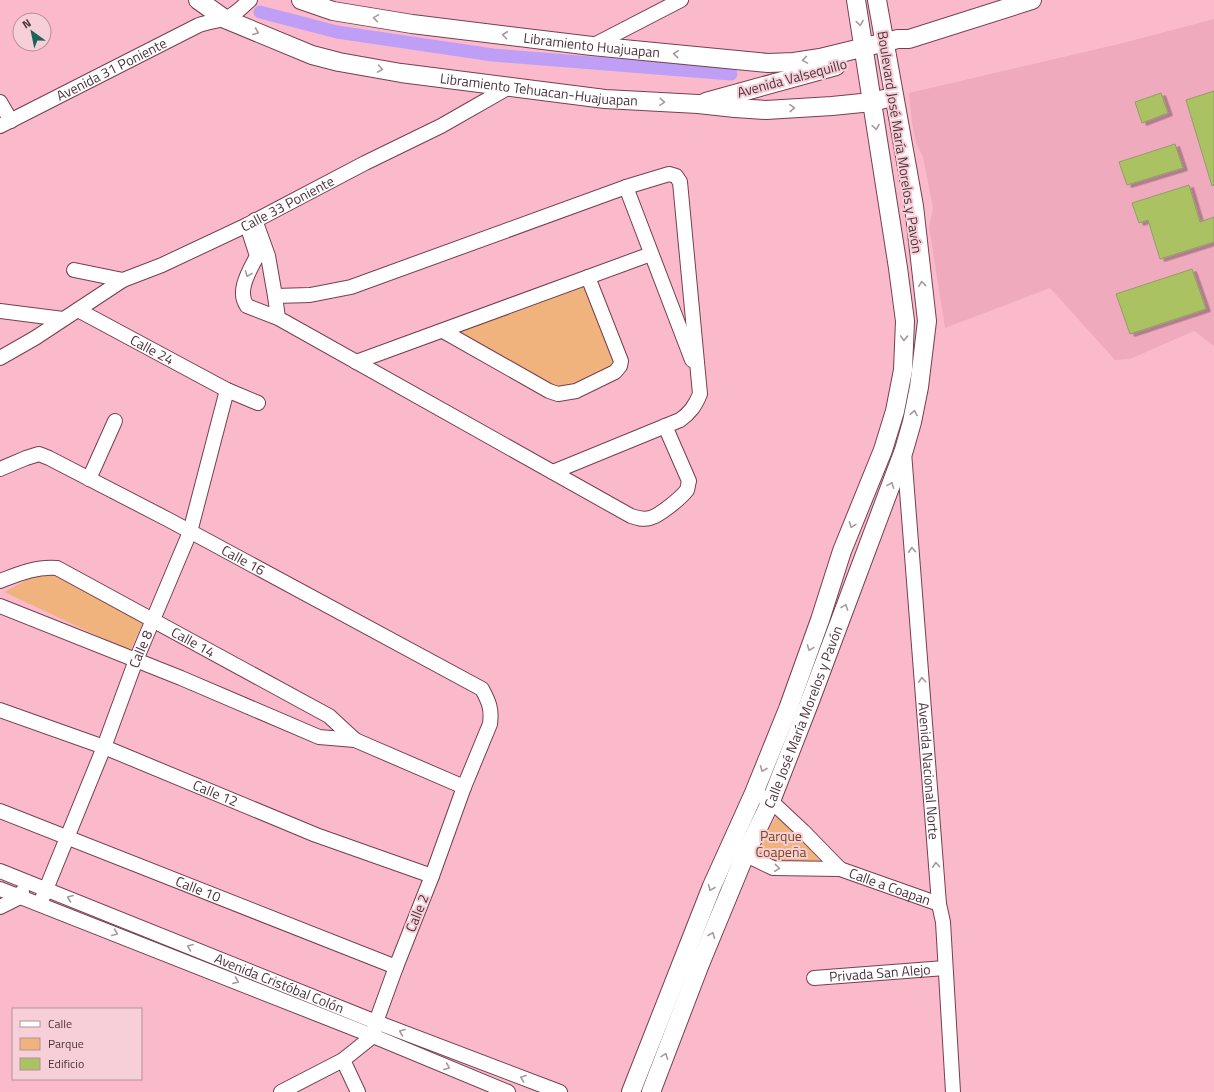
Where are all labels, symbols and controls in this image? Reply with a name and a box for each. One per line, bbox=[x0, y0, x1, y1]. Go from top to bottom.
north arrow bbox=[12, 12, 52, 52]
one-way arrow bbox=[373, 14, 379, 23]
text: N bbox=[19, 15, 34, 32]
one-way arrow bbox=[855, 20, 864, 26]
one-way arrow bbox=[252, 27, 260, 35]
street label: Libramiento Huajuapan bbox=[522, 27, 661, 63]
street label: Boulevard José María Morelos y Pavón bbox=[873, 29, 928, 255]
one-way arrow bbox=[502, 31, 508, 40]
street label: Avenida 31 Poniente bbox=[52, 32, 170, 106]
one-way arrow bbox=[673, 50, 679, 59]
street label: Avenida Valsequillo bbox=[734, 53, 849, 102]
one-way arrow bbox=[802, 55, 808, 64]
one-way arrow bbox=[377, 65, 383, 73]
street label: Libramiento Tehuacan-Huajuapan bbox=[439, 67, 638, 111]
one-way arrow bbox=[659, 98, 665, 106]
one-way arrow bbox=[789, 104, 795, 113]
one-way arrow bbox=[872, 123, 880, 130]
street label: Calle 33 Poniente bbox=[237, 170, 338, 237]
one-way arrow bbox=[245, 271, 253, 278]
one-way arrow bbox=[918, 281, 927, 287]
street label: Calle 24 bbox=[127, 329, 178, 370]
one-way arrow bbox=[900, 335, 908, 341]
one-way arrow bbox=[909, 409, 918, 416]
one-way arrow bbox=[886, 482, 894, 489]
one-way arrow bbox=[848, 521, 856, 528]
street label: Calle 16 bbox=[218, 539, 269, 580]
one-way arrow bbox=[908, 547, 917, 553]
one-way arrow bbox=[840, 603, 848, 610]
street label: Calle 14 bbox=[168, 621, 219, 662]
street label: Calle José María Morelos y Pavón bbox=[758, 622, 847, 812]
street label: Calle 8 bbox=[123, 627, 157, 671]
one-way arrow bbox=[806, 644, 814, 651]
one-way arrow bbox=[918, 677, 927, 683]
street label: Avenida Nacional Norte bbox=[913, 702, 945, 840]
one-way arrow bbox=[760, 765, 768, 773]
street label: Calle 12 bbox=[190, 774, 241, 811]
park label: Parque Coapeña bbox=[756, 825, 806, 862]
street label: Calle a Coapan bbox=[846, 862, 934, 910]
one-way arrow bbox=[932, 862, 941, 868]
one-way arrow bbox=[774, 863, 780, 872]
street label: Calle 10 bbox=[173, 870, 224, 907]
one-way arrow bbox=[708, 885, 716, 892]
street label: Calle 2 bbox=[399, 891, 434, 935]
one-way arrow bbox=[66, 895, 73, 903]
one-way arrow bbox=[111, 929, 118, 937]
one-way arrow bbox=[707, 931, 715, 939]
one-way arrow bbox=[187, 944, 195, 952]
street label: Avenida Cristóbal Colón bbox=[212, 947, 347, 1018]
street label: Privada San Alejo bbox=[828, 958, 931, 987]
one-way arrow bbox=[232, 977, 239, 985]
legend bbox=[12, 1008, 142, 1080]
text: Calle bbox=[48, 1014, 72, 1033]
one-way arrow bbox=[398, 1029, 405, 1037]
text: Parque bbox=[48, 1034, 84, 1053]
one-way arrow bbox=[660, 1052, 668, 1059]
text: Edificio bbox=[48, 1054, 84, 1073]
one-way arrow bbox=[443, 1062, 450, 1070]
one-way arrow bbox=[520, 1075, 527, 1083]

